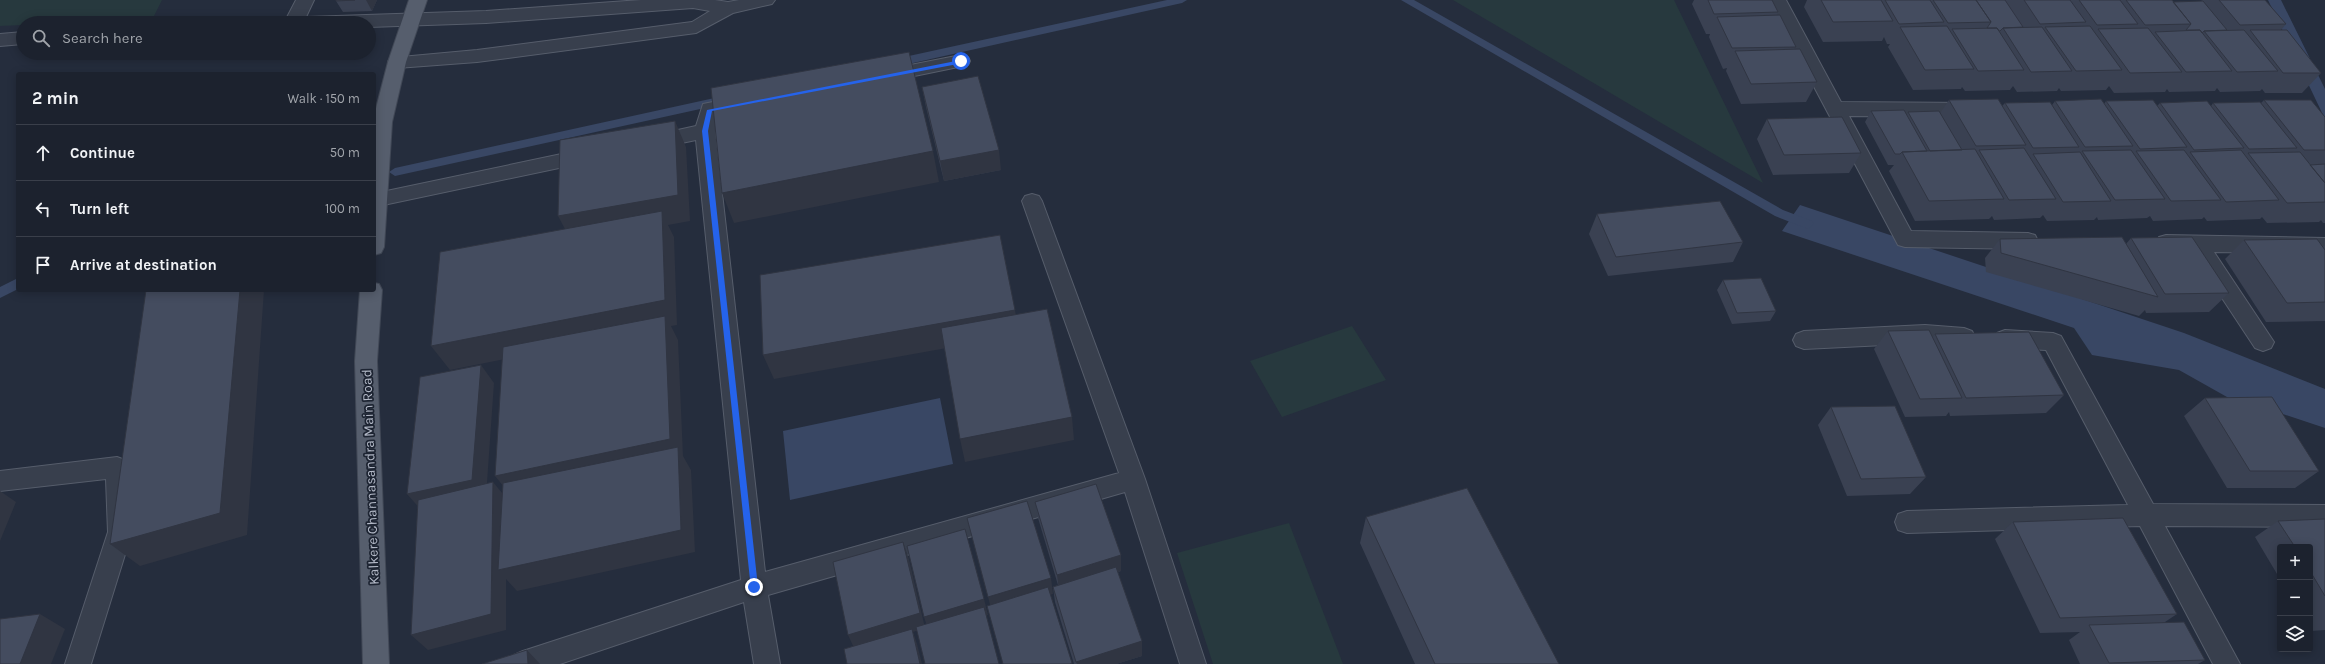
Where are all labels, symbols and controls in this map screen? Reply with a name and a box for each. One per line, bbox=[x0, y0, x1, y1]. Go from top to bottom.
search box bbox=[16, 16, 376, 60]
icon: search bbox=[30, 27, 52, 49]
text: Search here bbox=[62, 29, 143, 47]
route start bbox=[952, 52, 970, 70]
text: 2 min bbox=[32, 88, 79, 108]
text: Walk · 150 m bbox=[288, 91, 360, 106]
icon: ahead bbox=[32, 142, 54, 164]
text: Continue bbox=[70, 144, 135, 162]
text: 50 m bbox=[330, 145, 360, 160]
icon: left bbox=[32, 198, 54, 220]
text: Turn left bbox=[70, 200, 129, 218]
text: 100 m bbox=[325, 201, 360, 216]
icon: arrive bbox=[32, 254, 54, 276]
text: Arrive at destination bbox=[70, 256, 217, 274]
street label: Kalkere Channasandra Main Road bbox=[358, 369, 383, 585]
map controls bbox=[2277, 544, 2313, 652]
button: + bbox=[2277, 544, 2313, 580]
route end bbox=[745, 578, 763, 596]
button: − bbox=[2277, 580, 2313, 616]
button: layers bbox=[2277, 616, 2313, 652]

